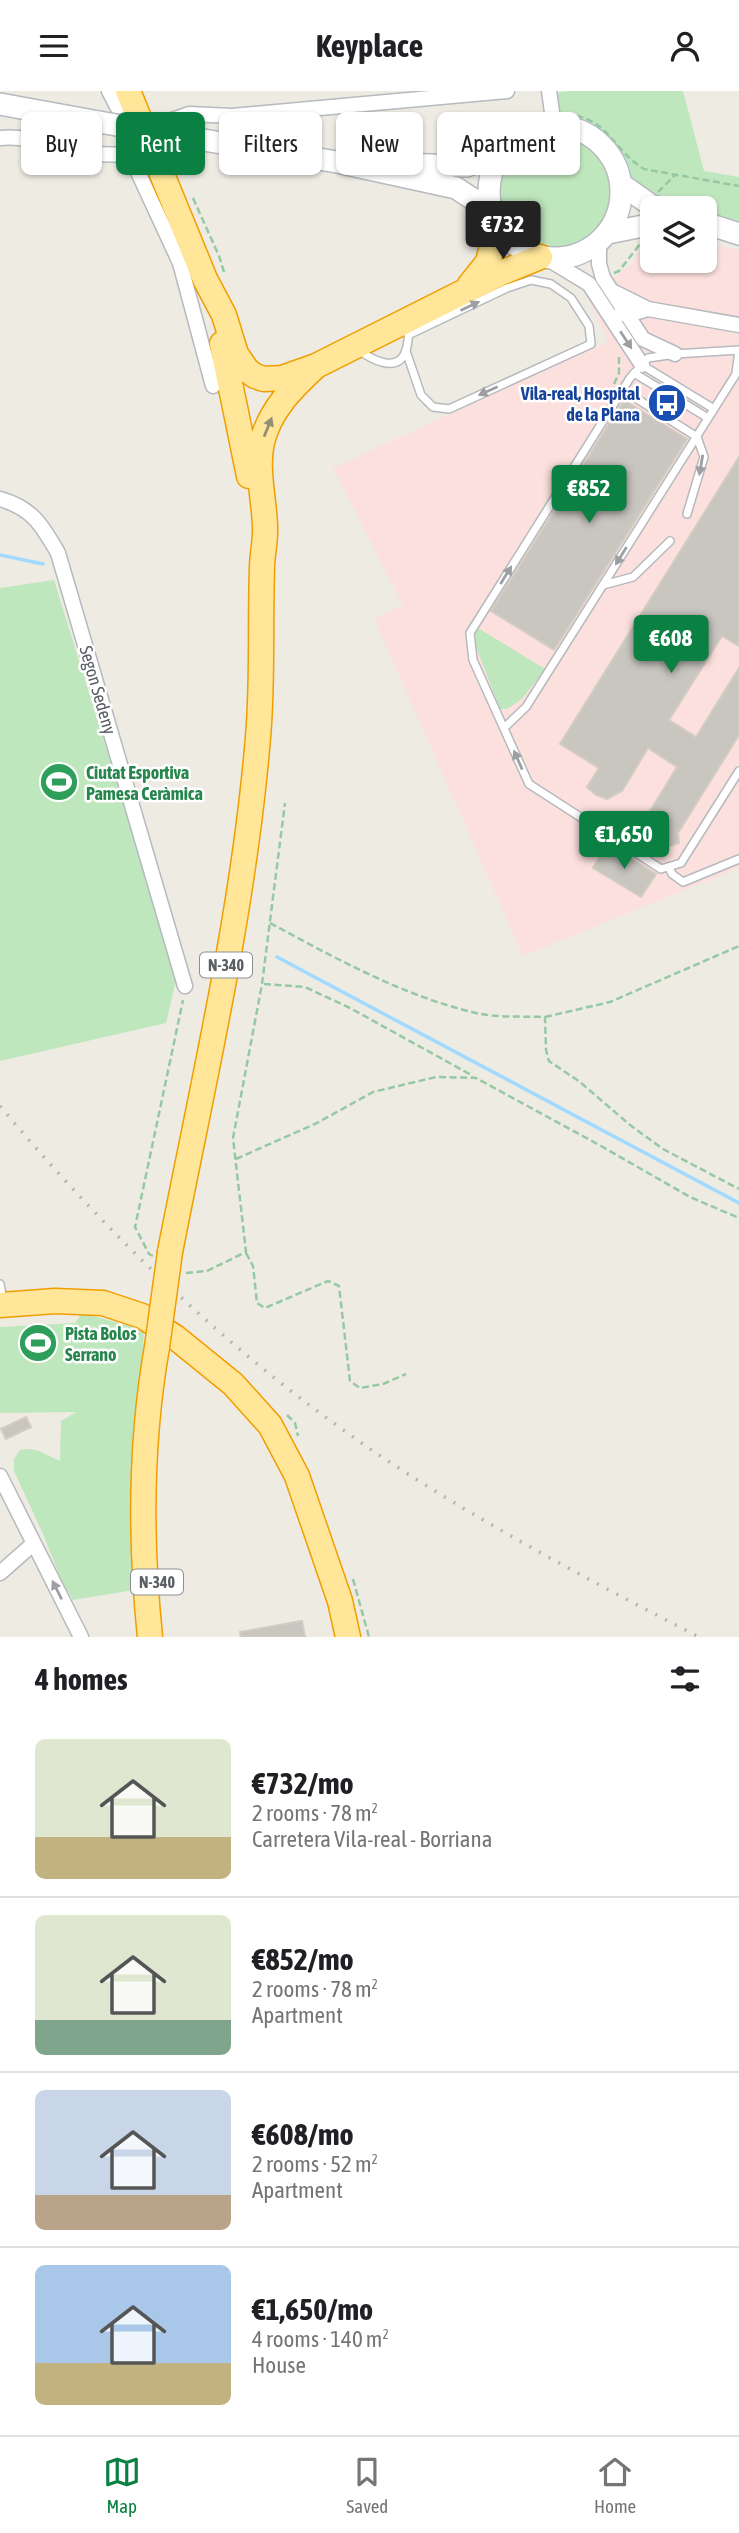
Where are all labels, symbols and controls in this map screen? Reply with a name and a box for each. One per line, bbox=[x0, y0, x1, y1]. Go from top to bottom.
icon: menu bbox=[35, 27, 73, 65]
text: Keyplace bbox=[316, 27, 423, 64]
icon: person bbox=[666, 27, 704, 65]
chip: Buy bbox=[21, 112, 102, 175]
chip: Rent bbox=[116, 112, 205, 175]
chip: Filters bbox=[219, 112, 322, 175]
chip: New bbox=[336, 112, 423, 175]
chip: Apartment bbox=[437, 112, 580, 175]
map controls bbox=[640, 196, 717, 273]
button: layers bbox=[640, 196, 717, 273]
pin: €732 bbox=[462, 201, 544, 261]
text: €732 bbox=[482, 211, 524, 237]
one-way arrow bbox=[460, 300, 480, 312]
one-way arrow bbox=[619, 330, 632, 350]
bus stop icon: Vila-real, Hospital de la Plana bbox=[646, 382, 688, 424]
place label: Vila-real, Hospital de la Plana bbox=[520, 383, 640, 425]
one-way arrow bbox=[478, 385, 498, 397]
one-way arrow bbox=[262, 416, 273, 437]
one-way arrow bbox=[695, 454, 706, 476]
pin: €852 bbox=[548, 465, 630, 525]
text: €852 bbox=[568, 475, 610, 501]
one-way arrow bbox=[615, 547, 628, 566]
one-way arrow bbox=[499, 566, 513, 584]
pin: €608 bbox=[630, 615, 712, 675]
text: €608 bbox=[650, 625, 692, 651]
street label: Segon Sedeny bbox=[75, 643, 121, 737]
one-way arrow bbox=[512, 749, 523, 770]
sports icon: Ciutat Esportiva Pamesa Ceràmica bbox=[38, 761, 80, 803]
place label: Ciutat Esportiva Pamesa Ceràmica bbox=[86, 762, 203, 804]
pin: €1,650 bbox=[567, 811, 681, 871]
text: €1,650 bbox=[595, 821, 653, 847]
road number: N-340 bbox=[200, 953, 252, 978]
sports icon: Pista Bolos Serrano bbox=[17, 1322, 59, 1364]
place label: Pista Bolos Serrano bbox=[65, 1323, 137, 1365]
road number: N-340 bbox=[131, 1569, 183, 1595]
one-way arrow bbox=[51, 1580, 62, 1600]
icon: filters bbox=[666, 1660, 704, 1698]
text: 4 homes bbox=[35, 1662, 128, 1696]
text: €732/mo bbox=[252, 1766, 354, 1800]
icon: home bbox=[91, 1767, 175, 1851]
text: 2 rooms · 78 m² bbox=[252, 1800, 378, 1826]
text: Carretera Vila-real - Borriana bbox=[252, 1826, 492, 1852]
text: €852/mo bbox=[252, 1942, 354, 1976]
icon: home bbox=[91, 1943, 175, 2027]
text: 2 rooms · 78 m² bbox=[252, 1976, 378, 2002]
text: Apartment bbox=[252, 2002, 343, 2028]
text: €608/mo bbox=[252, 2117, 354, 2151]
icon: home bbox=[91, 2118, 175, 2202]
text: 2 rooms · 52 m² bbox=[252, 2151, 378, 2177]
text: Apartment bbox=[252, 2177, 343, 2203]
text: €1,650/mo bbox=[252, 2292, 373, 2326]
icon: home bbox=[91, 2293, 175, 2377]
text: 4 rooms · 140 m² bbox=[252, 2326, 389, 2352]
text: House bbox=[252, 2352, 306, 2378]
tab: Map bbox=[103, 2453, 141, 2517]
tab: Saved bbox=[346, 2453, 388, 2517]
tab: Home bbox=[594, 2453, 636, 2517]

